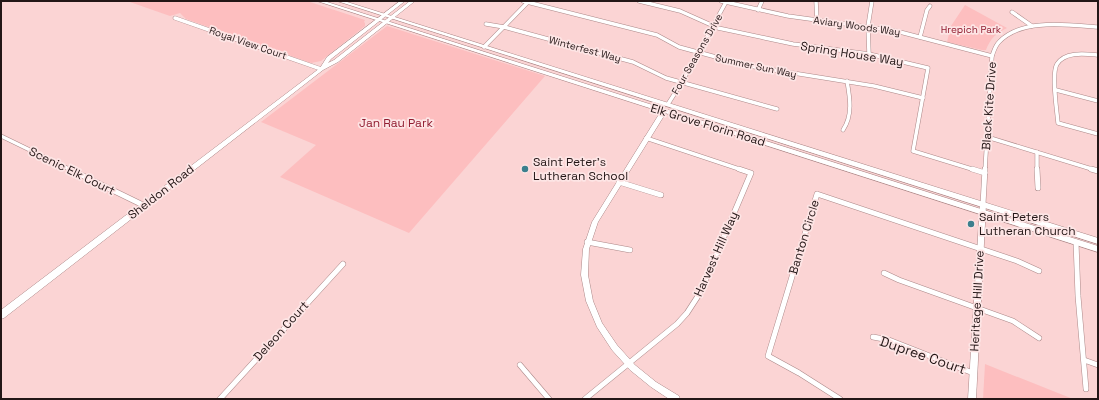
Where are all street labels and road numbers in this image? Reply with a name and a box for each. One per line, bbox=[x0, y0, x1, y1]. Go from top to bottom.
street label: Four Seasons Drive bbox=[669, 11, 725, 97]
street label: Aviary Woods Way bbox=[813, 13, 901, 39]
street label: Royal View Court bbox=[207, 24, 289, 63]
street label: Winterfest Way bbox=[548, 33, 622, 65]
street label: Spring House Way bbox=[799, 38, 905, 70]
street label: Summer Sun Way bbox=[714, 51, 798, 81]
street label: Black Kite Drive bbox=[978, 61, 1000, 151]
street label: Elk Grove Florin Road bbox=[649, 100, 767, 150]
street label: Scenic Elk Court bbox=[26, 143, 118, 199]
street label: Sheldon Road bbox=[125, 161, 197, 223]
street label: Banton Circle bbox=[785, 198, 823, 276]
street label: Harvest Hill Way bbox=[690, 209, 742, 299]
street label: Heritage Hill Drive bbox=[966, 250, 988, 352]
street label: Deleon Court bbox=[250, 298, 312, 364]
street label: Dupree Court bbox=[878, 332, 968, 378]

